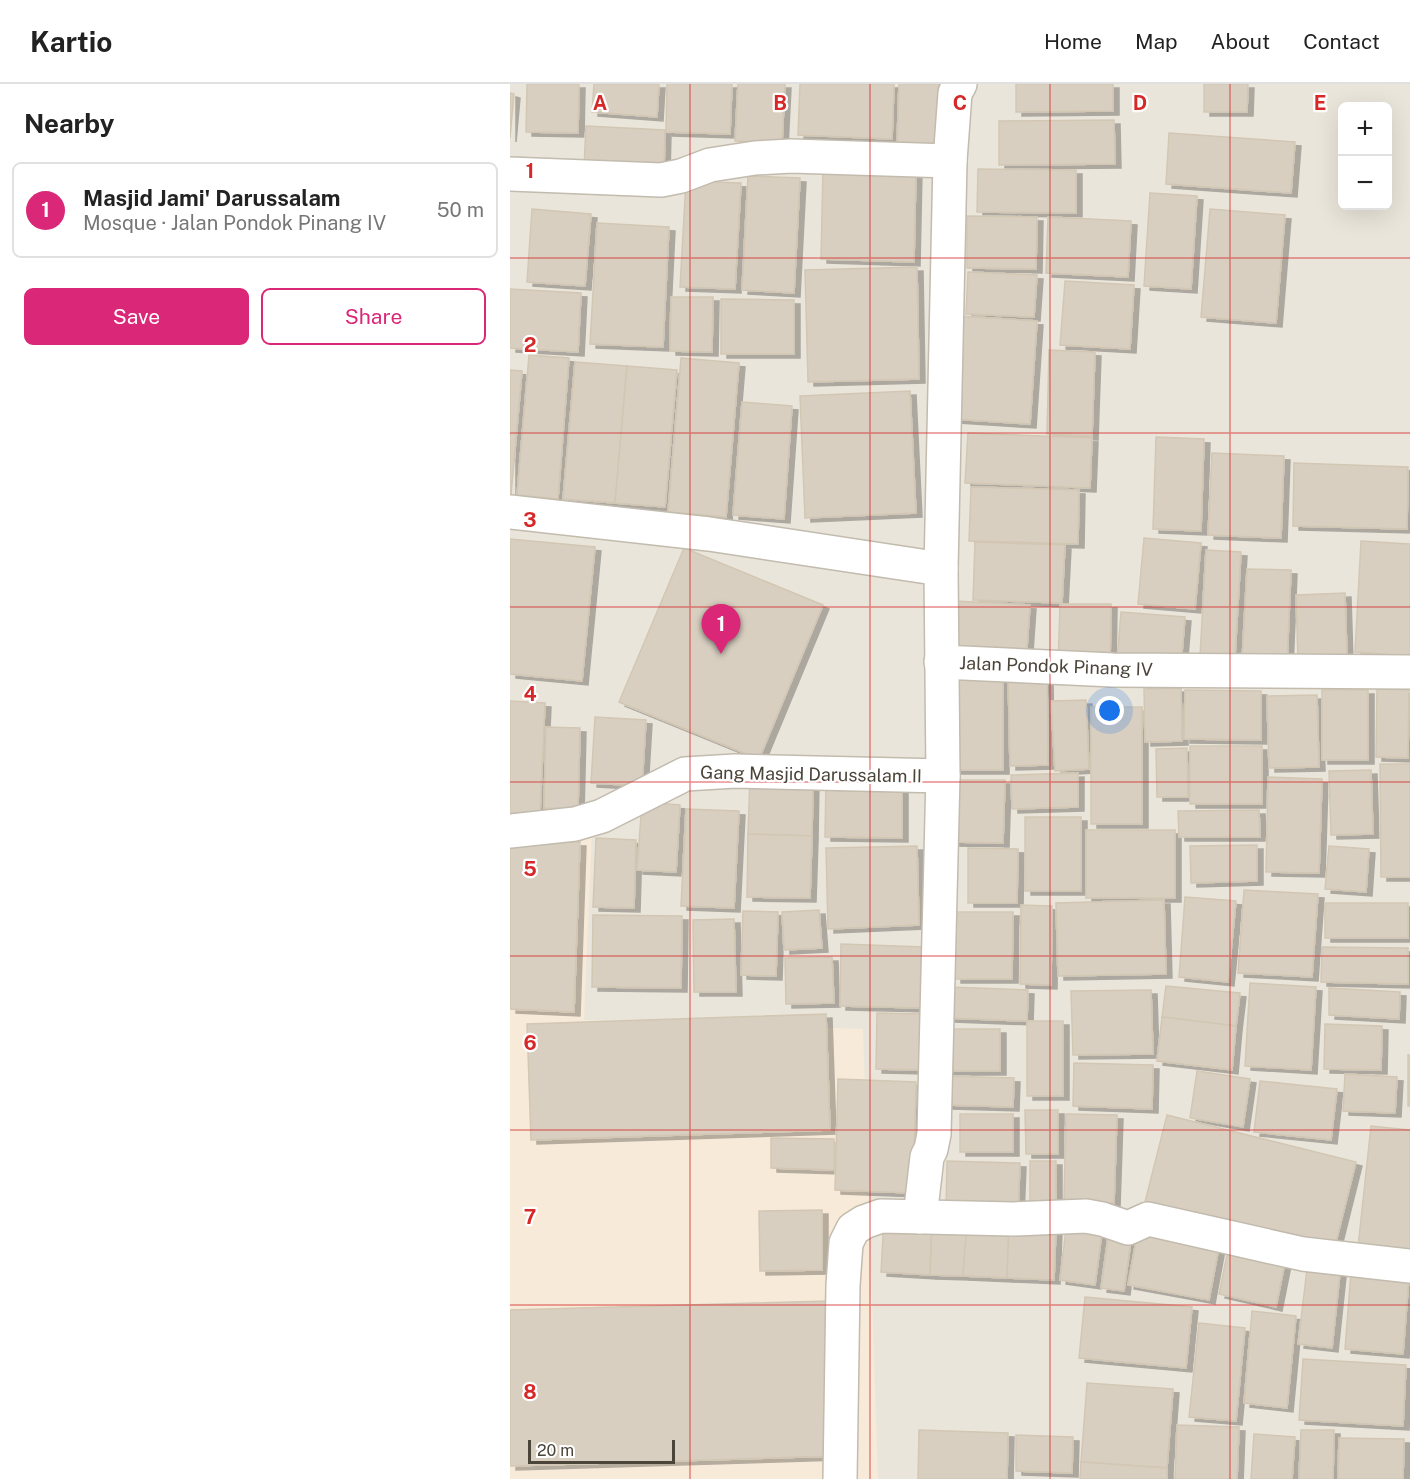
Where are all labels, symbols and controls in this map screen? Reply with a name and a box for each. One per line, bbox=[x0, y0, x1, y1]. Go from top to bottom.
text: Kartio bbox=[30, 25, 112, 58]
text: Home bbox=[1044, 29, 1102, 54]
text: Map bbox=[1135, 29, 1178, 54]
text: About bbox=[1211, 29, 1270, 54]
text: Contact bbox=[1303, 29, 1380, 54]
text: A bbox=[593, 91, 607, 115]
text: B bbox=[773, 91, 787, 115]
text: C bbox=[953, 91, 967, 115]
text: D bbox=[1133, 91, 1147, 115]
text: E bbox=[1314, 91, 1326, 115]
map controls bbox=[1338, 102, 1392, 210]
button: + bbox=[1338, 102, 1392, 156]
text: Nearby bbox=[24, 108, 114, 139]
button: − bbox=[1338, 156, 1392, 210]
text: 1 bbox=[526, 159, 534, 183]
text: Masjid Jami' Darussalam bbox=[83, 185, 341, 211]
text: 1 bbox=[41, 198, 50, 222]
text: 50 m bbox=[437, 198, 484, 222]
text: Mosque · Jalan Pondok Pinang IV bbox=[83, 211, 386, 235]
button: Save bbox=[24, 288, 249, 345]
button: Share bbox=[261, 288, 486, 345]
text: 2 bbox=[524, 333, 536, 357]
text: 3 bbox=[523, 508, 537, 532]
pin: 1 bbox=[702, 604, 740, 654]
street label: Jalan Pondok Pinang IV bbox=[959, 652, 1153, 680]
text: 4 bbox=[523, 682, 537, 706]
your location bbox=[1095, 696, 1124, 725]
street label: Gang Masjid Darussalam II bbox=[700, 762, 922, 786]
text: 5 bbox=[523, 857, 537, 881]
text: 6 bbox=[523, 1031, 537, 1055]
text: 7 bbox=[524, 1205, 536, 1229]
text: 8 bbox=[523, 1380, 537, 1404]
scale bar bbox=[528, 1437, 675, 1464]
text: 20 m bbox=[537, 1441, 574, 1460]

